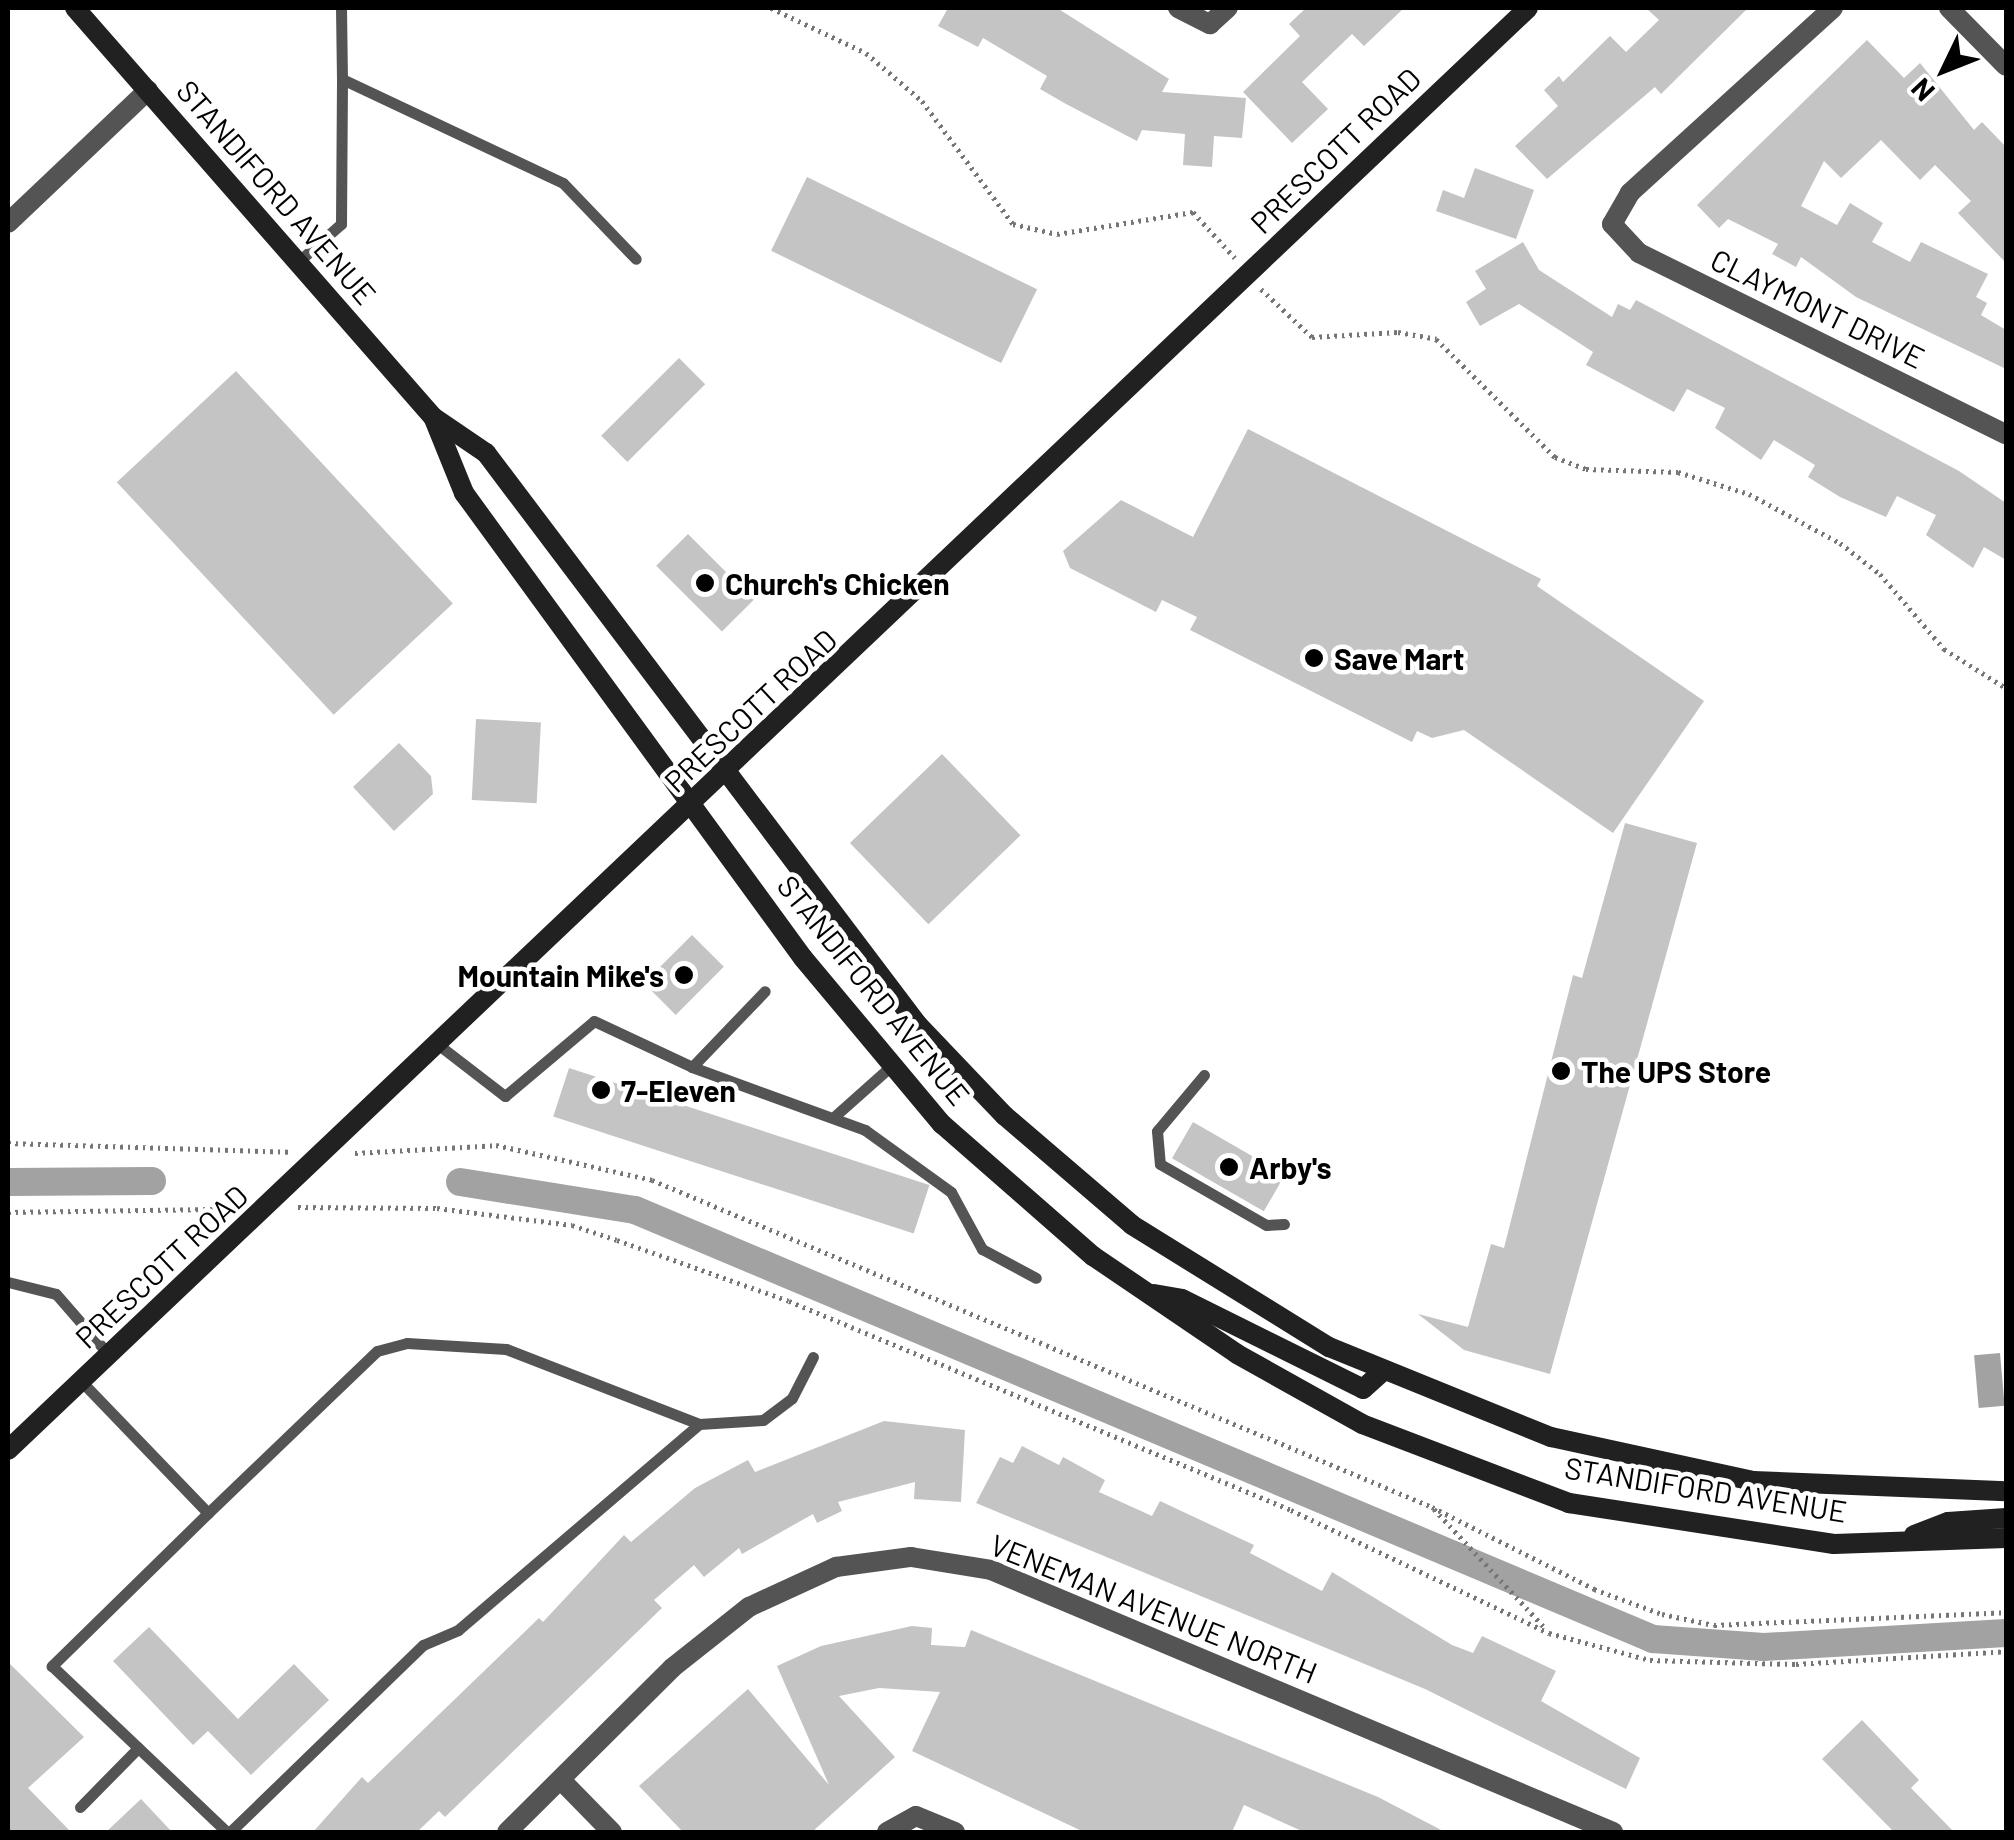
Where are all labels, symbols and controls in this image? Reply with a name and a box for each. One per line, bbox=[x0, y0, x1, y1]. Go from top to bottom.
north arrow bbox=[1894, 20, 1994, 120]
street label: PRESCOTT ROAD bbox=[1243, 60, 1427, 240]
text: N bbox=[1903, 72, 1941, 109]
street label: STANDIFORD AVENUE bbox=[170, 73, 384, 311]
street label: CLAYMONT DRIVE bbox=[1705, 241, 1931, 375]
place label: Church's Chicken bbox=[725, 565, 950, 601]
marker: Church's Chicken bbox=[694, 572, 716, 594]
street label: PRESCOTT ROAD bbox=[656, 621, 844, 799]
place label: Save Mart bbox=[1334, 640, 1464, 676]
marker: Save Mart bbox=[1303, 647, 1325, 669]
street label: STANDIFORD AVENUE bbox=[770, 868, 978, 1112]
place label: Mountain Mike's bbox=[458, 957, 664, 993]
marker: Mountain Mike's bbox=[673, 964, 695, 986]
place label: The UPS Store bbox=[1581, 1053, 1771, 1089]
marker: The UPS Store bbox=[1550, 1060, 1572, 1082]
place label: 7-Eleven bbox=[621, 1072, 736, 1108]
marker: 7-Eleven bbox=[590, 1079, 612, 1101]
place label: Arby's bbox=[1249, 1149, 1331, 1185]
marker: Arby's bbox=[1218, 1156, 1240, 1178]
street label: PRESCOTT ROAD bbox=[67, 1177, 255, 1355]
street label: STANDIFORD AVENUE bbox=[1562, 1449, 1850, 1529]
street label: VENEMAN AVENUE NORTH bbox=[985, 1526, 1323, 1690]

